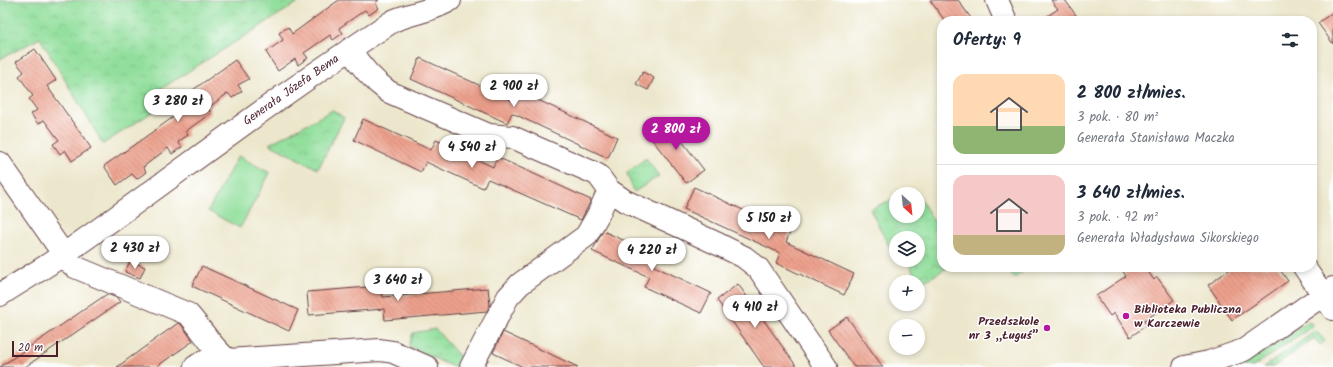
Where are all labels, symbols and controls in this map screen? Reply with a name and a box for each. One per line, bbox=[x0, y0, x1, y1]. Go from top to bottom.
text: Oferty: 9 bbox=[953, 27, 1021, 54]
icon: filters bbox=[1279, 29, 1301, 51]
street label: Generała Józefa Bema bbox=[239, 49, 343, 130]
pin: 2 900 zł bbox=[473, 74, 555, 108]
text: 2 900 zł bbox=[490, 76, 538, 97]
text: 2 800 zł/mies. bbox=[1077, 80, 1186, 107]
pin: 3 280 zł bbox=[137, 89, 219, 123]
icon: home bbox=[985, 90, 1033, 138]
text: 3 280 zł bbox=[153, 91, 203, 112]
text: 3 pok. · 80 m² bbox=[1077, 107, 1158, 128]
pin: 2 800 zł bbox=[635, 117, 717, 151]
text: 2 800 zł bbox=[651, 119, 701, 140]
text: Generała Stanisława Maczka bbox=[1077, 128, 1235, 149]
pin: 4 540 zł bbox=[431, 135, 513, 169]
text: 4 540 zł bbox=[448, 137, 496, 158]
text: 3 640 zł/mies. bbox=[1077, 180, 1185, 207]
north arrow bbox=[889, 187, 925, 223]
map controls bbox=[889, 187, 925, 355]
icon: home bbox=[985, 191, 1033, 239]
pin: 5 150 zł bbox=[728, 206, 810, 240]
text: 3 pok. · 92 m² bbox=[1077, 207, 1158, 228]
text: 5 150 zł bbox=[747, 208, 791, 229]
text: Generała Władysława Sikorskiego bbox=[1077, 228, 1259, 249]
button: layers bbox=[889, 231, 925, 267]
pin: 2 430 zł bbox=[94, 236, 176, 270]
text: 2 430 zł bbox=[110, 238, 160, 259]
pin: 4 220 zł bbox=[611, 238, 693, 272]
text: 4 220 zł bbox=[627, 240, 677, 261]
pin: 3 640 zł bbox=[357, 268, 439, 302]
text: 3 640 zł bbox=[373, 270, 423, 291]
button: + bbox=[889, 275, 925, 311]
pin: 4 410 zł bbox=[714, 295, 796, 329]
text: 4 410 zł bbox=[732, 297, 778, 318]
place label: Biblioteka Publiczna w Karczewie bbox=[1134, 300, 1241, 333]
marker: Biblioteka Publiczna w Karczewie bbox=[1121, 311, 1131, 321]
place label: Przedszkole nr 3 „Ługuś” bbox=[969, 312, 1039, 345]
button: − bbox=[889, 319, 925, 355]
marker: Przedszkole nr 3 „Ługuś” bbox=[1042, 323, 1052, 333]
scale bar bbox=[12, 339, 58, 358]
text: 20 m bbox=[18, 339, 43, 357]

